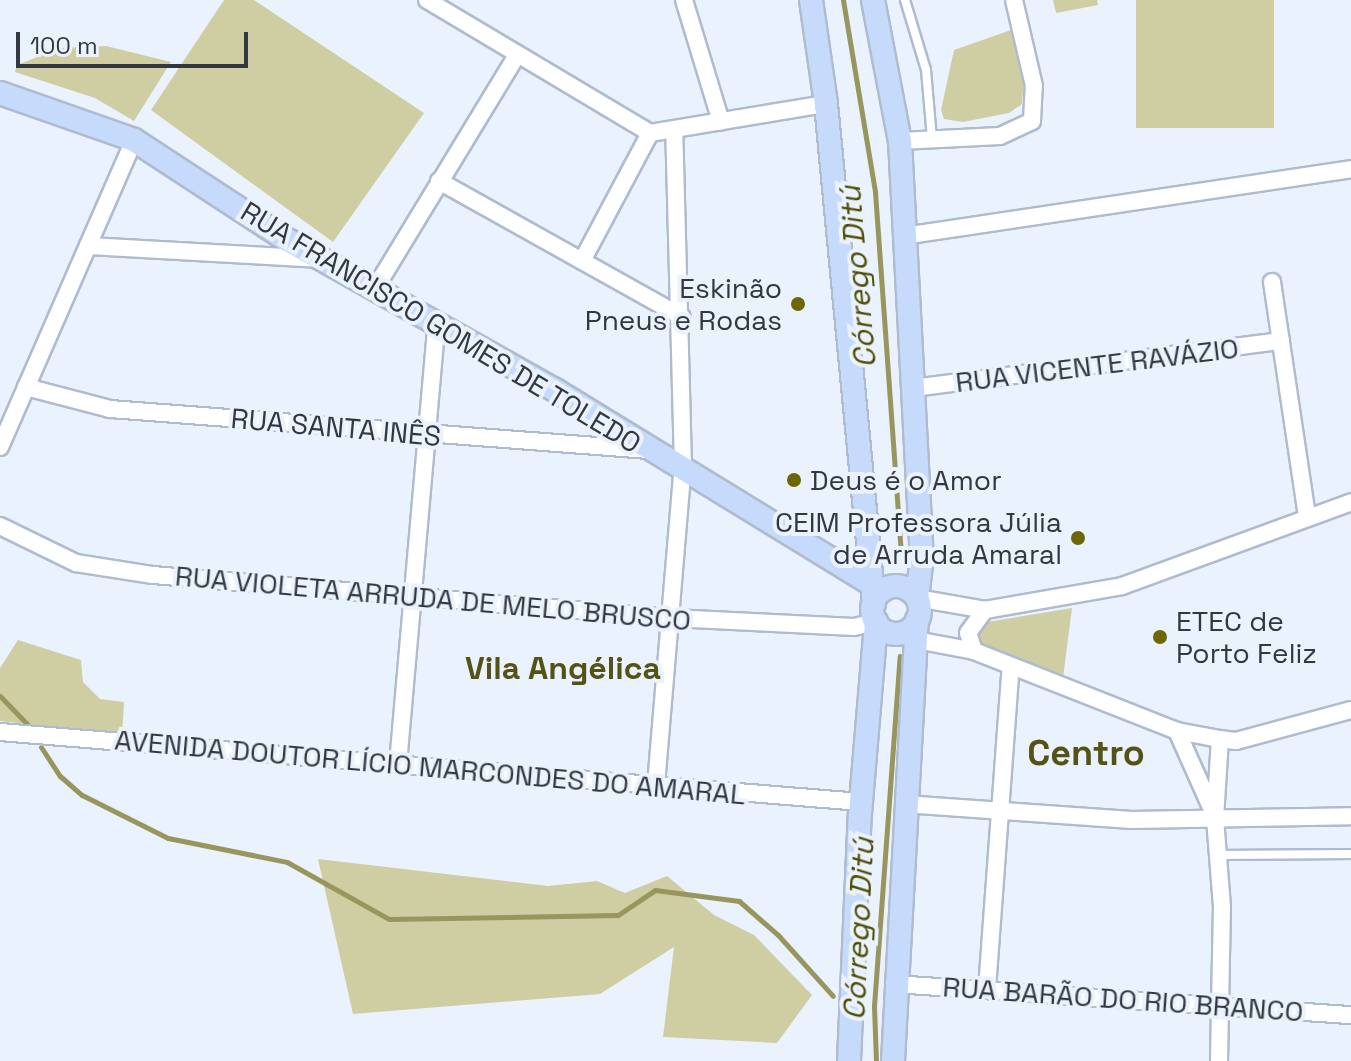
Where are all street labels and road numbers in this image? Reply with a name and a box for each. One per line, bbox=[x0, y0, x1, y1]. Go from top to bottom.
street label: RUA FRANCISCO GOMES DE TOLEDO bbox=[235, 194, 647, 460]
street label: RUA VICENTE RAVÁZIO bbox=[953, 331, 1241, 399]
street label: RUA SANTA INÊS bbox=[229, 401, 443, 453]
street label: RUA VIOLETA ARRUDA DE MELO BRUSCO bbox=[173, 559, 693, 637]
street label: AVENIDA DOUTOR LÍCIO MARCONDES DO AMARAL bbox=[113, 723, 747, 811]
street label: RUA BARÃO DO RIO BRANCO bbox=[941, 970, 1305, 1028]

